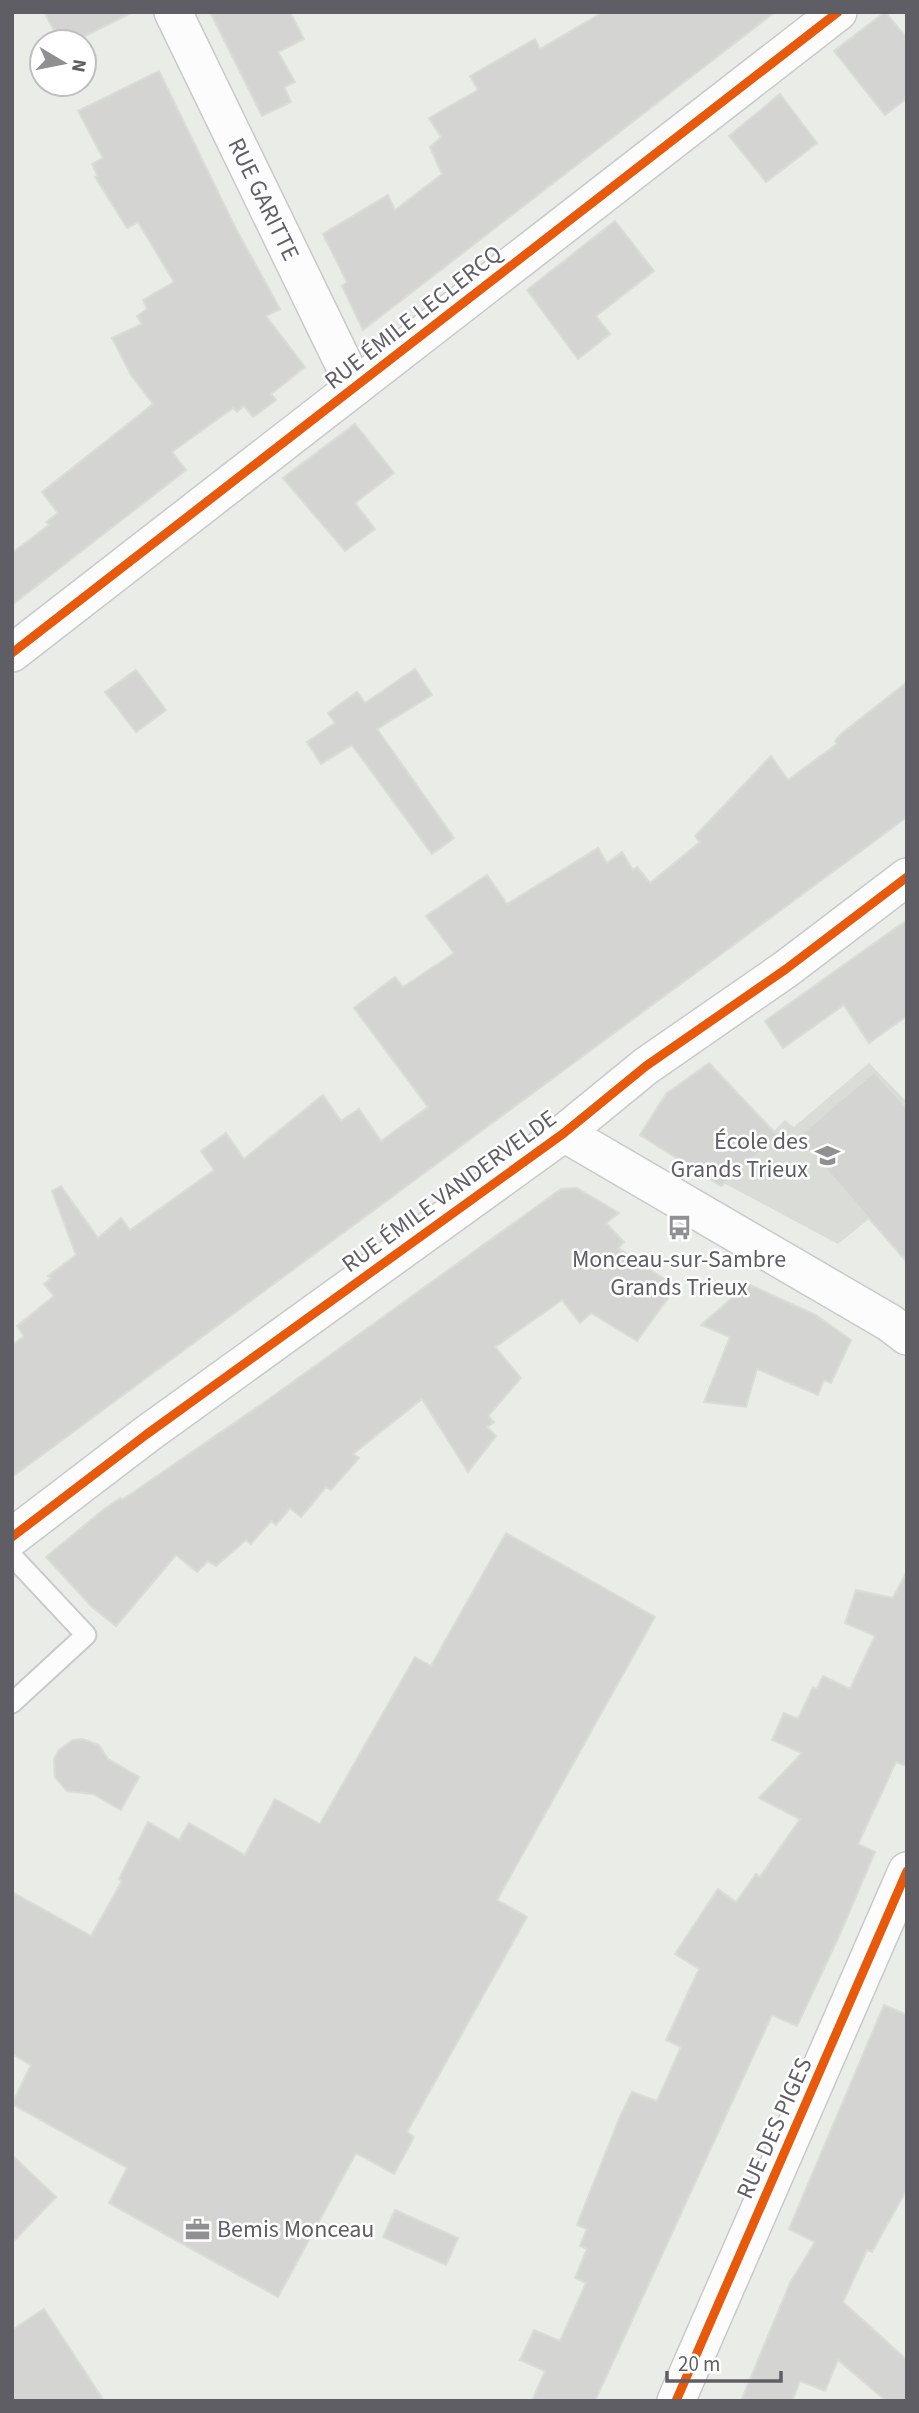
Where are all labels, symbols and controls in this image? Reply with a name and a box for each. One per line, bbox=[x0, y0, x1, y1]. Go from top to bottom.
north arrow bbox=[28, 28, 98, 98]
text: N bbox=[64, 57, 93, 74]
street label: RUE GARITTE bbox=[219, 132, 308, 267]
street label: RUE ÉMILE LECLERCQ bbox=[317, 237, 510, 398]
street label: RUE ÉMILE VANDERVELDE bbox=[335, 1101, 564, 1281]
place label: École des Grands Trieux bbox=[670, 1124, 808, 1187]
school or university icon: École des Grands Trieux bbox=[814, 1141, 842, 1169]
bus stop icon: Monceau-sur-Sambre Grands Trieux bbox=[665, 1214, 693, 1242]
place label: Monceau-sur-Sambre Grands Trieux bbox=[572, 1242, 786, 1305]
street label: RUE DES PIGES bbox=[728, 2052, 821, 2205]
place label: Bemis Monceau bbox=[217, 2212, 374, 2247]
office icon: Bemis Monceau bbox=[183, 2215, 211, 2243]
scale bar bbox=[667, 2340, 781, 2384]
text: 20 m bbox=[678, 2349, 720, 2379]

